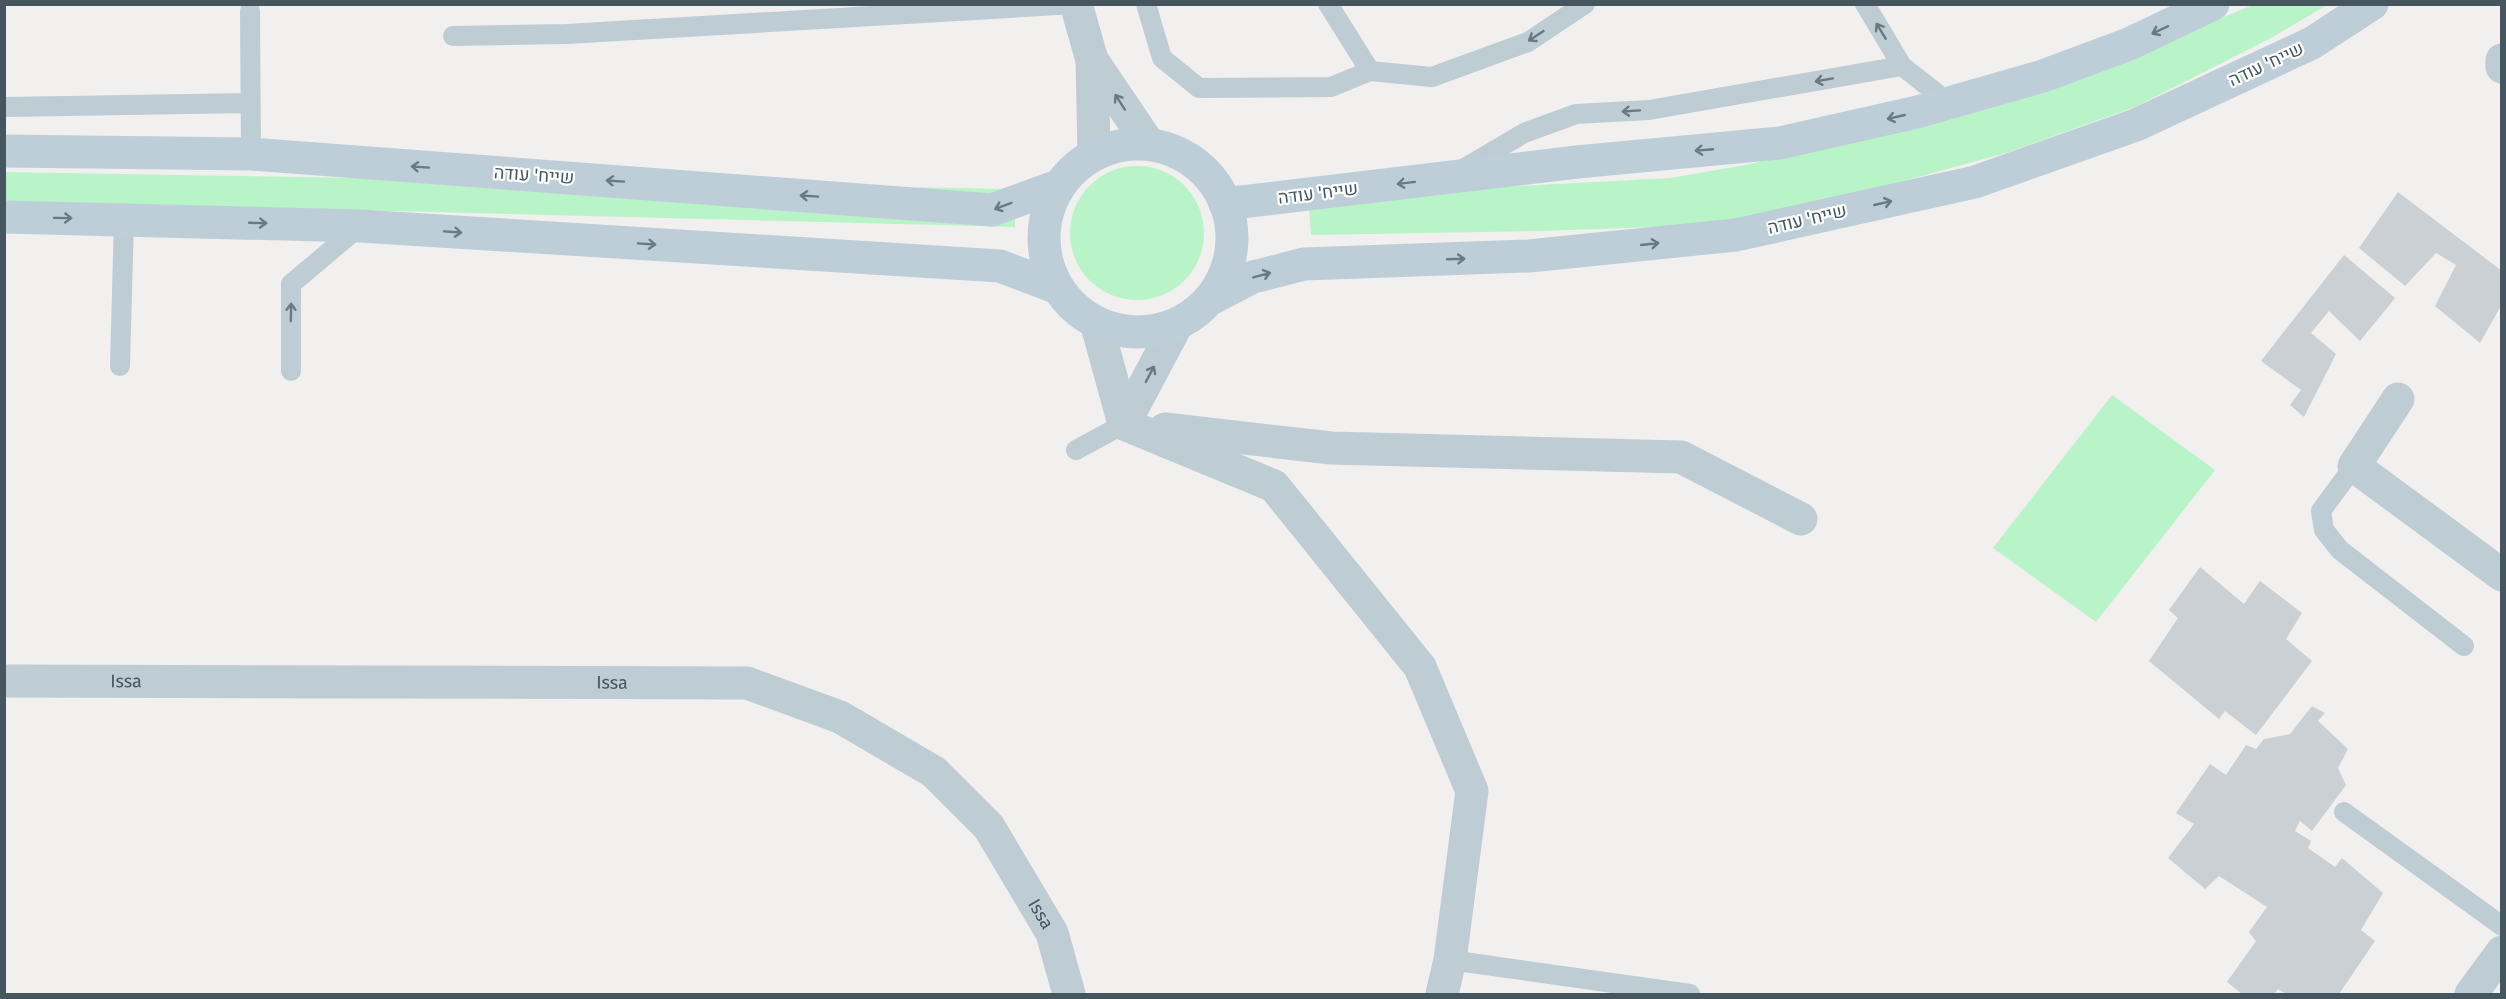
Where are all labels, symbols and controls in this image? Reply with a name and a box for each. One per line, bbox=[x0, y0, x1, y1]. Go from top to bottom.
one-way arrow bbox=[1875, 23, 1887, 40]
one-way arrow bbox=[2152, 24, 2170, 36]
one-way arrow bbox=[1528, 31, 1545, 43]
street label: שייח' עודה bbox=[2225, 37, 2307, 91]
one-way arrow bbox=[1814, 74, 1834, 85]
one-way arrow bbox=[1114, 94, 1126, 110]
one-way arrow bbox=[1622, 106, 1642, 117]
one-way arrow bbox=[1887, 112, 1906, 123]
one-way arrow bbox=[1695, 145, 1715, 156]
one-way arrow bbox=[411, 161, 431, 172]
street label: שייח' עודה bbox=[493, 161, 575, 189]
one-way arrow bbox=[605, 176, 625, 187]
street label: שייח' עודה bbox=[1277, 177, 1359, 209]
one-way arrow bbox=[1396, 177, 1416, 188]
one-way arrow bbox=[800, 190, 820, 201]
one-way arrow bbox=[1873, 196, 1892, 208]
street label: שייח' עודה bbox=[1765, 199, 1849, 239]
one-way arrow bbox=[994, 201, 1013, 212]
one-way arrow bbox=[52, 212, 72, 224]
one-way arrow bbox=[247, 218, 267, 229]
one-way arrow bbox=[442, 227, 462, 238]
one-way arrow bbox=[1639, 238, 1659, 249]
one-way arrow bbox=[637, 239, 657, 250]
one-way arrow bbox=[1445, 253, 1465, 265]
one-way arrow bbox=[1252, 269, 1271, 280]
one-way arrow bbox=[285, 303, 297, 323]
one-way arrow bbox=[1145, 365, 1157, 383]
street label: Issa bbox=[110, 670, 142, 692]
street label: Issa bbox=[596, 672, 628, 694]
street label: Issa bbox=[1023, 895, 1058, 933]

